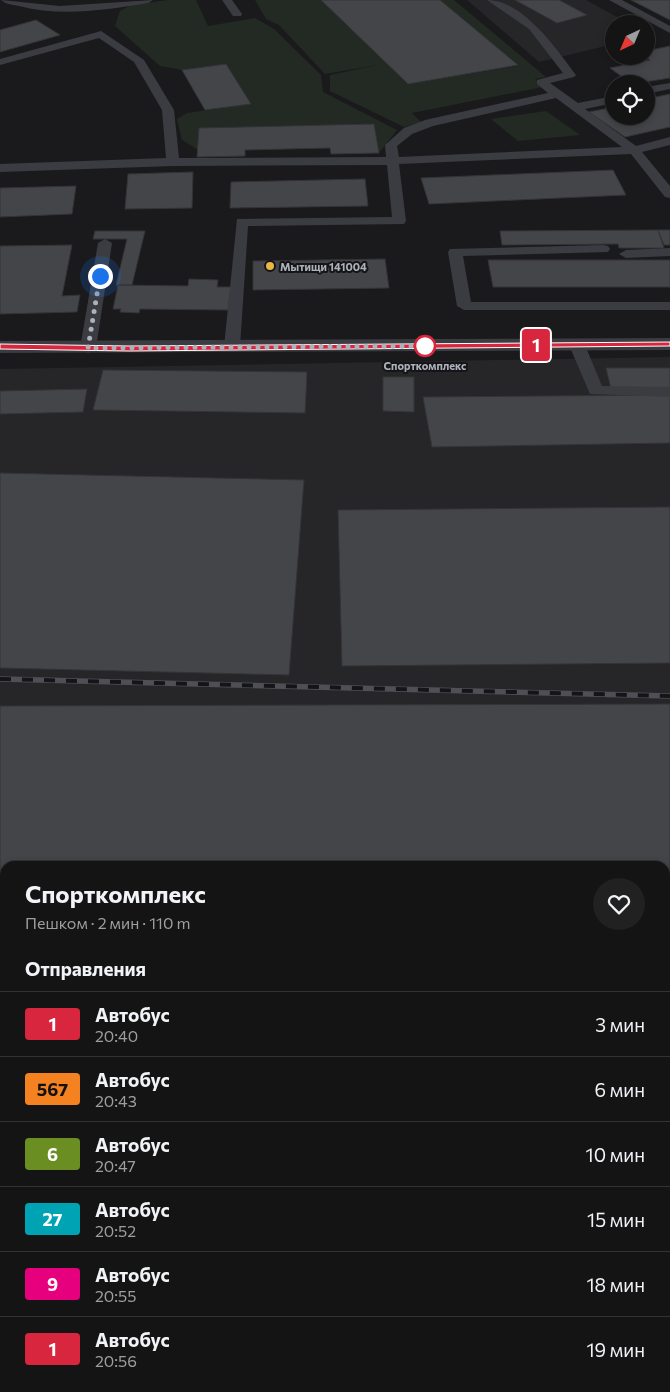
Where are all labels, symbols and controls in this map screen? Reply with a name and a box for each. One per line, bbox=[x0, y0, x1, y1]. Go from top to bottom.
north arrow bbox=[605, 15, 655, 65]
map controls bbox=[605, 15, 655, 125]
button: locate bbox=[605, 75, 655, 125]
marker: Мытищи 141004 bbox=[264, 260, 276, 272]
place label: Мытищи 141004 bbox=[280, 260, 367, 273]
your location bbox=[88, 264, 113, 289]
line badge: 1 bbox=[520, 329, 552, 361]
text: 1 bbox=[532, 334, 540, 356]
marker: Спорткомплекс bbox=[414, 335, 436, 357]
place label: Спорткомплекс bbox=[384, 359, 466, 372]
button: heart bbox=[593, 878, 645, 930]
text: Спорткомплекс bbox=[25, 879, 206, 908]
text: Пешком · 2 мин · 110 m bbox=[25, 913, 190, 932]
text: Отправления bbox=[25, 957, 146, 980]
text: Автобус bbox=[95, 1003, 170, 1026]
text: 1 bbox=[48, 1013, 57, 1035]
text: 3 мин bbox=[595, 1013, 645, 1036]
text: 20:40 bbox=[95, 1026, 138, 1045]
text: Автобус bbox=[95, 1068, 170, 1091]
text: 567 bbox=[37, 1078, 68, 1100]
text: 6 мин bbox=[595, 1078, 645, 1101]
text: 20:43 bbox=[95, 1091, 137, 1110]
text: Автобус bbox=[95, 1133, 170, 1156]
text: 6 bbox=[47, 1143, 58, 1165]
text: 10 мин bbox=[586, 1143, 645, 1166]
text: 20:47 bbox=[95, 1156, 136, 1175]
text: Автобус bbox=[95, 1198, 170, 1221]
text: 27 bbox=[42, 1208, 63, 1230]
text: 15 мин bbox=[587, 1208, 645, 1231]
text: 20:52 bbox=[95, 1221, 136, 1240]
text: Автобус bbox=[95, 1263, 170, 1286]
text: 9 bbox=[47, 1273, 58, 1295]
text: 18 мин bbox=[586, 1273, 645, 1296]
text: 20:55 bbox=[95, 1286, 136, 1305]
text: Автобус bbox=[95, 1328, 170, 1351]
text: 1 bbox=[48, 1338, 57, 1360]
text: 19 мин bbox=[586, 1338, 645, 1361]
text: 20:56 bbox=[95, 1351, 137, 1370]

